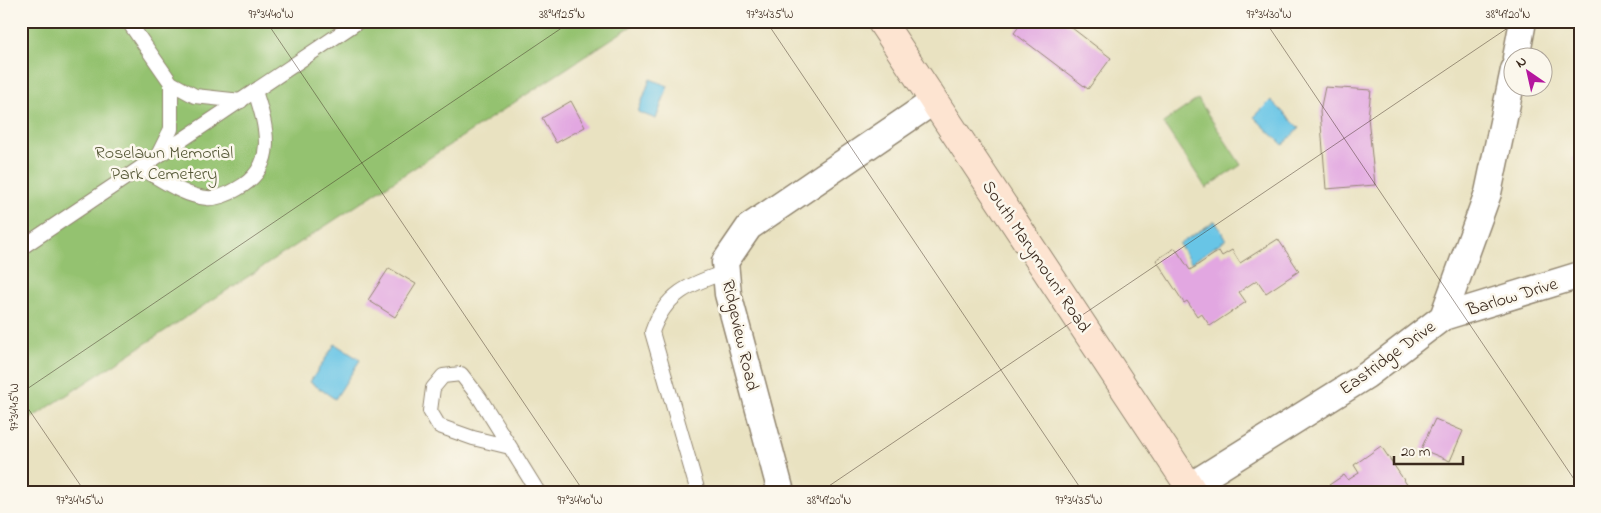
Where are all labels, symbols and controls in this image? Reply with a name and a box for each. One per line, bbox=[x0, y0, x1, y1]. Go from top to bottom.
text: 97°34'40"W bbox=[248, 6, 294, 24]
text: 38°49'25"N bbox=[539, 6, 585, 24]
text: 97°34'35"W bbox=[747, 6, 793, 24]
text: 97°34'30"W bbox=[1246, 6, 1292, 24]
text: 38°49'20"N bbox=[1486, 6, 1530, 24]
north arrow bbox=[1504, 48, 1554, 98]
text: N bbox=[1512, 51, 1531, 74]
park label: Roselawn Memorial Park Cemetery bbox=[95, 141, 233, 188]
street label: South Marymount Road bbox=[975, 176, 1096, 338]
street label: Barlow Drive bbox=[1463, 272, 1562, 324]
street label: Ridgeview Road bbox=[713, 277, 764, 394]
street label: Eastridge Drive bbox=[1335, 314, 1443, 403]
text: 97°34'45"W bbox=[6, 384, 24, 430]
scale bar bbox=[1394, 433, 1462, 465]
text: 20 m bbox=[1401, 441, 1431, 463]
text: 97°34'45"W bbox=[57, 492, 103, 510]
text: 97°34'40"W bbox=[557, 492, 603, 510]
text: 38°49'20"N bbox=[807, 492, 851, 510]
text: 97°34'35"W bbox=[1056, 492, 1102, 510]

